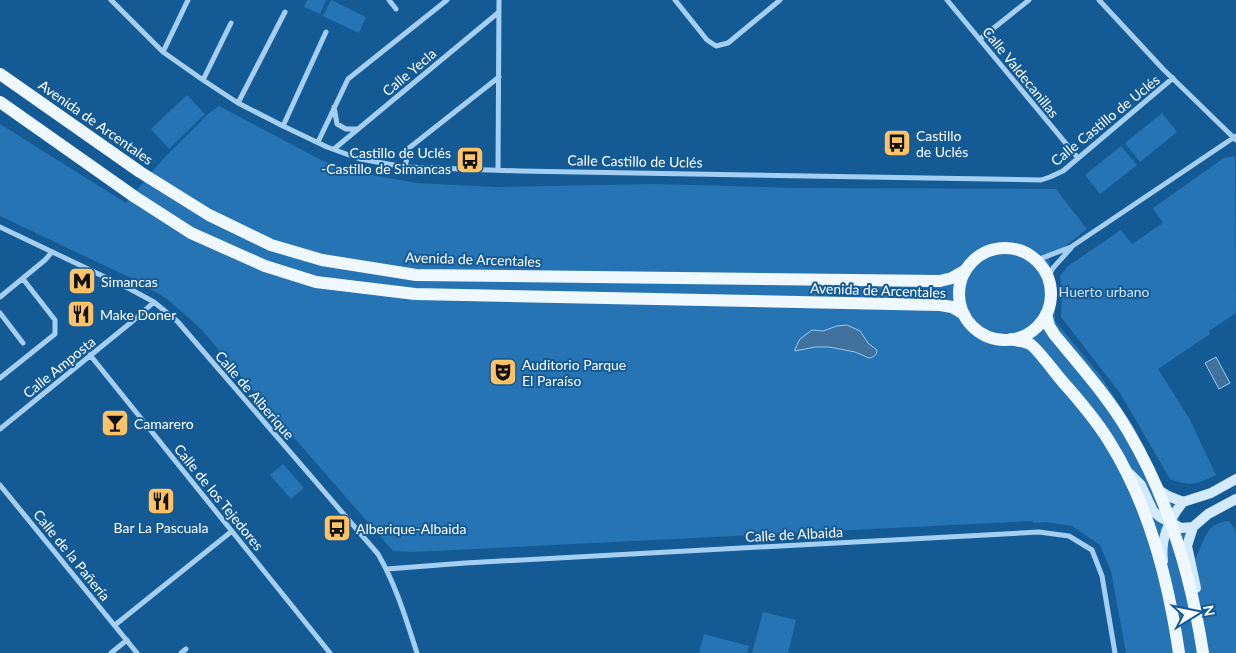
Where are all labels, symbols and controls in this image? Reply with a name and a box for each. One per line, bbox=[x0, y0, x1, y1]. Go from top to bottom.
street label: Calle Valdecanillas bbox=[979, 23, 1063, 121]
street label: Calle Yecla bbox=[379, 45, 439, 99]
street label: Calle Castillo de Uclés bbox=[1047, 71, 1163, 169]
street label: Avenida de Arcentales bbox=[35, 76, 157, 168]
place label: Castillo de Uclés bbox=[916, 127, 968, 160]
bus stop icon: Castillo de Uclés bbox=[882, 128, 912, 158]
place label: Castillo de Uclés -Castillo de Simancas bbox=[321, 144, 451, 177]
bus stop icon: Castillo de Uclés -Castillo de Simancas bbox=[455, 145, 485, 175]
street label: Calle Castillo de Uclés bbox=[567, 151, 703, 171]
street label: Avenida de Arcentales bbox=[405, 248, 541, 270]
metro station icon: Simancas bbox=[67, 266, 97, 296]
place label: Simancas bbox=[101, 273, 158, 290]
street label: Avenida de Arcentales bbox=[810, 279, 946, 301]
park label: Huerto urbano bbox=[1059, 283, 1149, 300]
restaurant icon: Make Doner bbox=[66, 299, 96, 329]
place label: Make Doner bbox=[100, 306, 176, 323]
street label: Calle Amposta bbox=[19, 333, 99, 401]
street label: Calle de Alberique bbox=[212, 347, 298, 443]
place label: Auditorio Parque El Paraíso bbox=[522, 356, 626, 389]
theatre icon: Auditorio Parque El Paraíso bbox=[488, 357, 518, 387]
bar icon: Camarero bbox=[100, 408, 130, 438]
place label: Camarero bbox=[134, 415, 194, 432]
street label: Calle de los Tejedores bbox=[171, 440, 267, 554]
restaurant icon: Bar La Pascuala bbox=[146, 486, 176, 516]
street label: Calle de la Pañería bbox=[30, 506, 114, 604]
bus stop icon: Alberique-Albaida bbox=[322, 513, 352, 543]
place label: Bar La Pascuala bbox=[114, 519, 208, 536]
place label: Alberique-Albaida bbox=[356, 520, 466, 537]
street label: Calle de Albaida bbox=[745, 523, 843, 545]
north arrow bbox=[1171, 588, 1221, 638]
text: N bbox=[1200, 604, 1219, 617]

